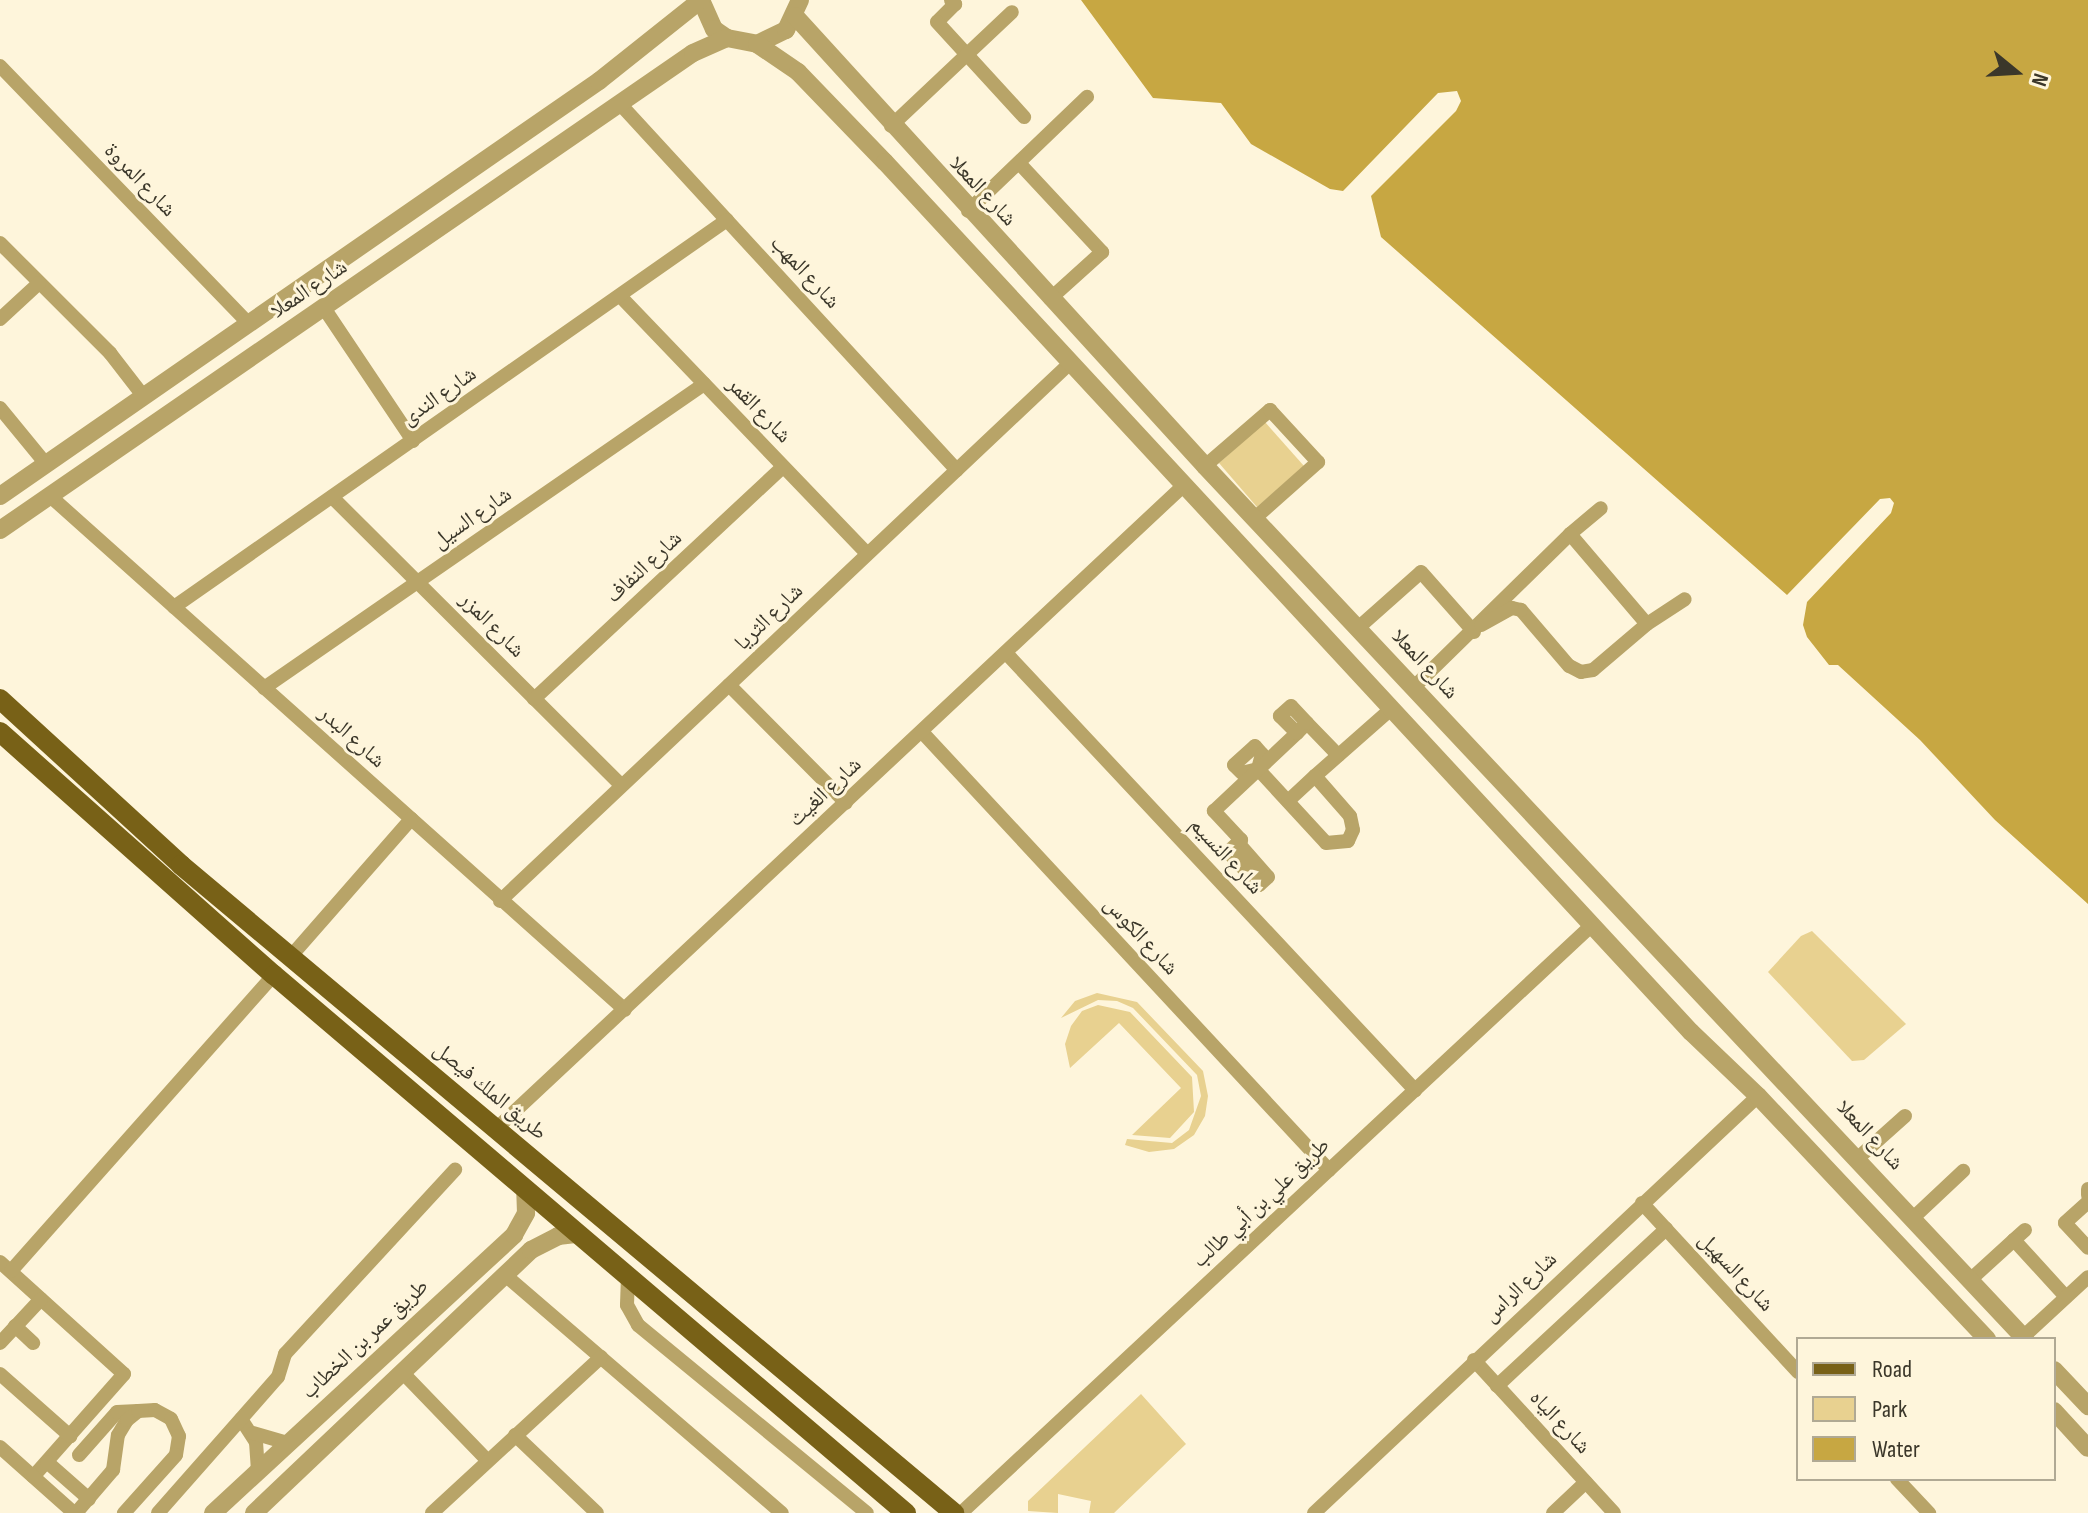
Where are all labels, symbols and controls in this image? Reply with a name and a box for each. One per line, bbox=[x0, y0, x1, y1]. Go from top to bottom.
north arrow bbox=[1976, 32, 2056, 112]
text: N bbox=[2025, 70, 2054, 89]
street label: شارع المروة bbox=[98, 138, 182, 222]
street label: شارع المعلا bbox=[944, 150, 1022, 232]
street label: شارع المهب bbox=[764, 230, 846, 314]
street label: شارع المعلا bbox=[266, 254, 352, 324]
street label: شارع الندى bbox=[396, 361, 482, 431]
street label: شارع القمر bbox=[721, 371, 797, 449]
street label: شارع السيل bbox=[427, 481, 517, 555]
street label: شارع النفاف bbox=[600, 525, 688, 609]
street label: شارع الثريا bbox=[729, 578, 809, 656]
street label: شارع المزر bbox=[454, 587, 530, 663]
street label: شارع المعلا bbox=[1386, 623, 1464, 705]
street label: شارع البدر bbox=[313, 700, 391, 774]
street label: شارع الغيث bbox=[783, 752, 867, 832]
street label: شارع النسيم bbox=[1184, 812, 1268, 900]
street label: شارع الكوس bbox=[1098, 891, 1184, 981]
street label: طريق الملك فيصل bbox=[428, 1036, 552, 1146]
street label: شارع المعلا bbox=[1831, 1094, 1909, 1176]
street label: طريق علي بن أبي طالب bbox=[1187, 1132, 1335, 1274]
street label: شارع السهيل bbox=[1693, 1227, 1779, 1317]
street label: شارع الراس bbox=[1477, 1246, 1563, 1328]
street label: طريق عمر بن الخطاب bbox=[296, 1273, 434, 1405]
legend bbox=[1796, 1337, 2056, 1481]
text: Road bbox=[1872, 1355, 1912, 1384]
street label: شارع الياه bbox=[1524, 1385, 1596, 1459]
text: Park bbox=[1872, 1395, 1907, 1424]
text: Water bbox=[1872, 1435, 1920, 1464]

